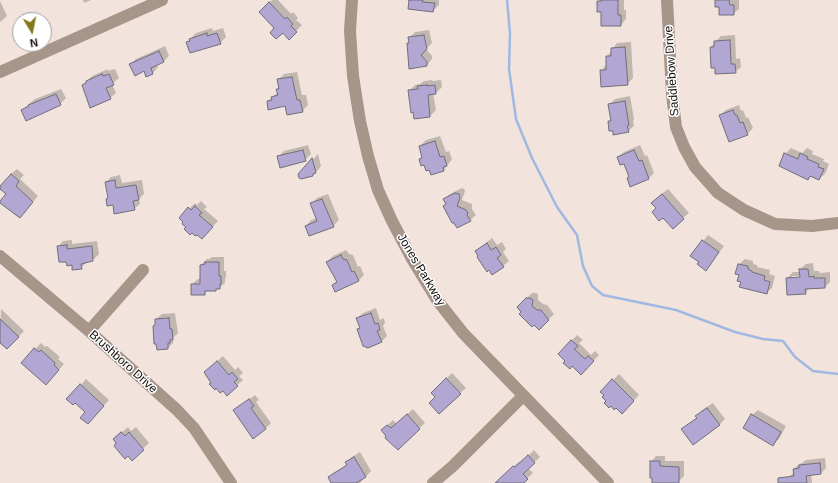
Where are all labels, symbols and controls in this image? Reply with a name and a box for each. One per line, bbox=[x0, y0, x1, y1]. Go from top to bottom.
north arrow bbox=[12, 12, 52, 52]
street label: Saddlebow Drive bbox=[662, 25, 682, 117]
text: N bbox=[29, 36, 39, 49]
street label: Jones Parkway bbox=[394, 231, 448, 309]
street label: Brushboro Drive bbox=[86, 328, 160, 396]

